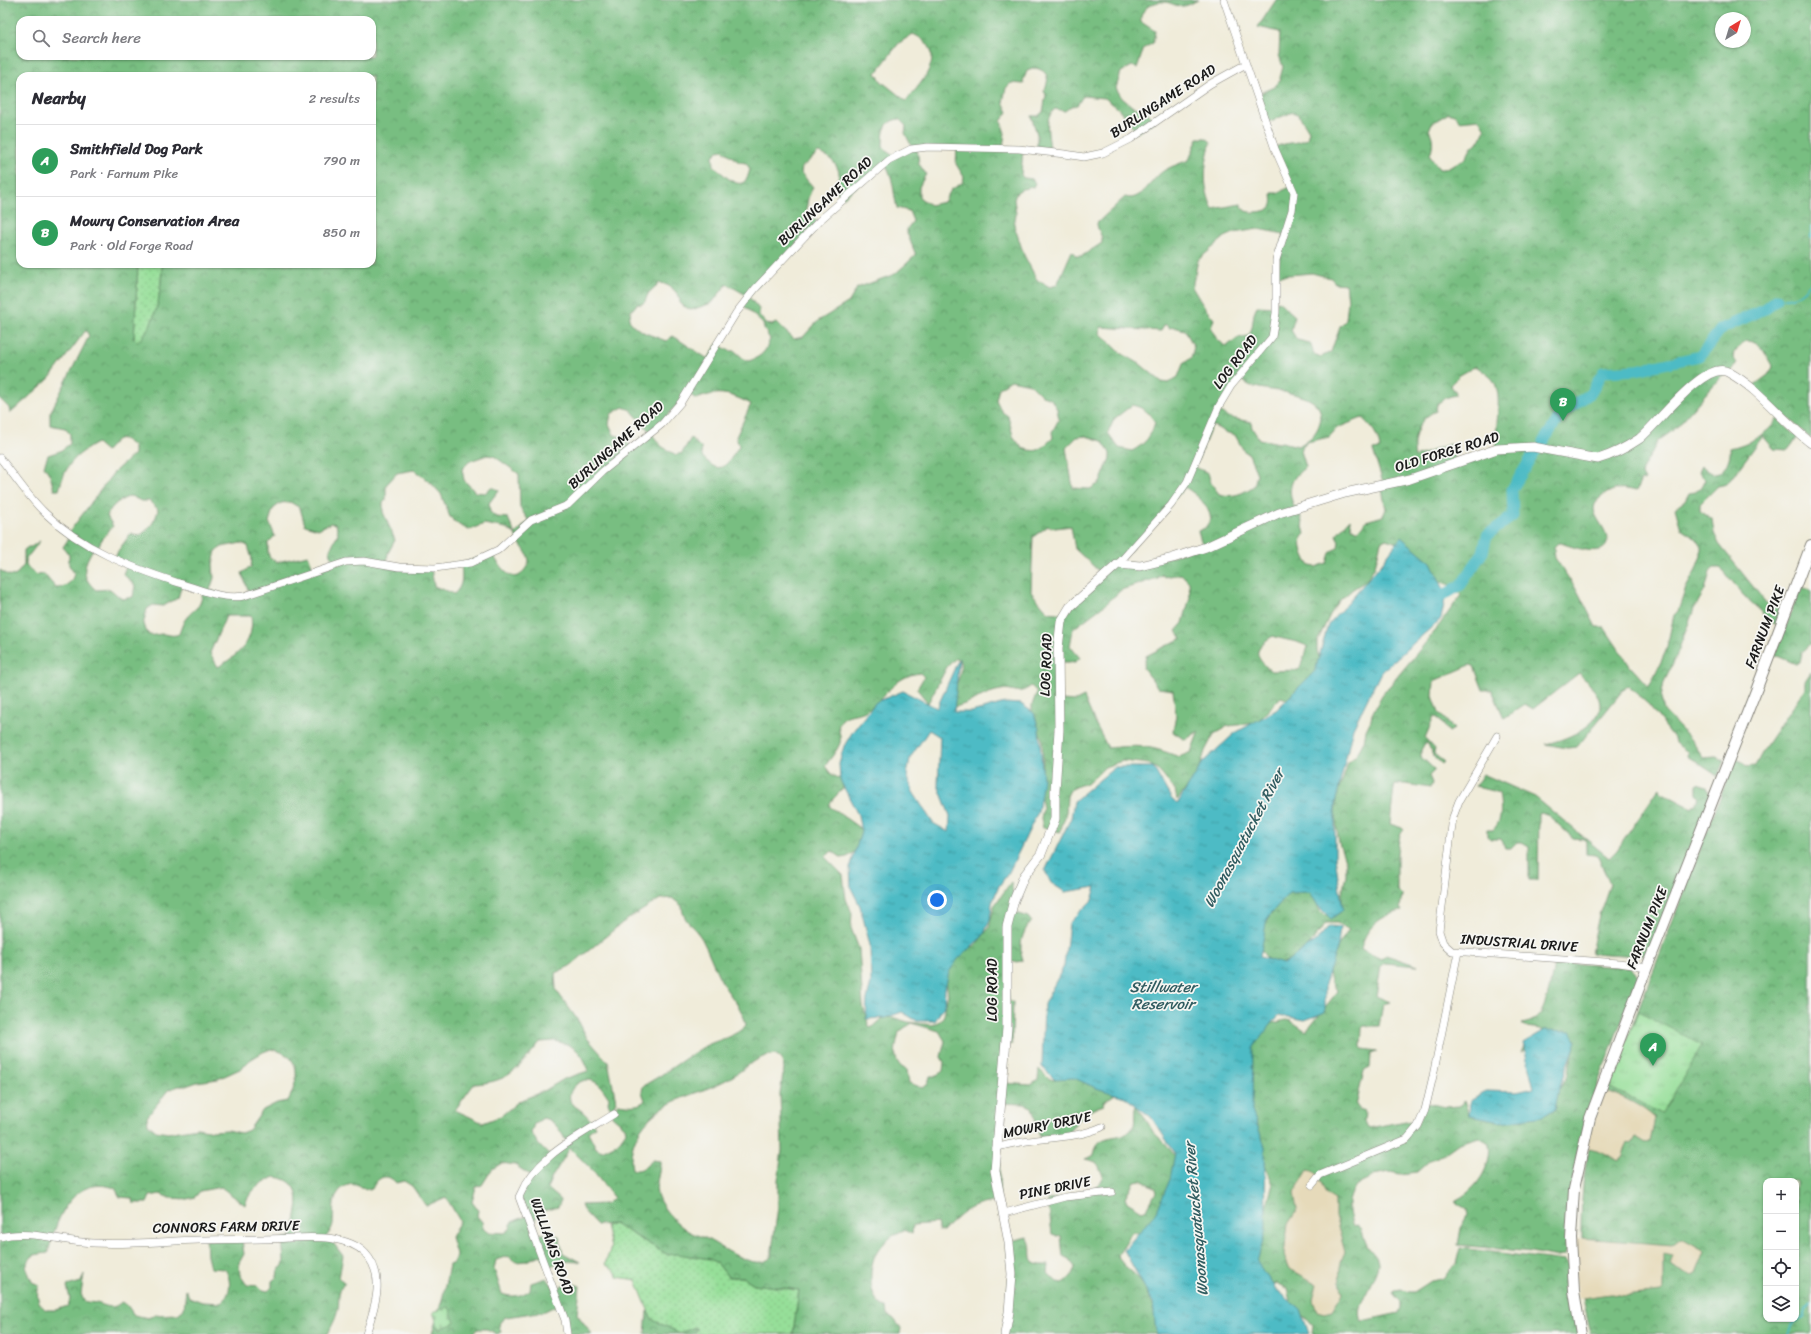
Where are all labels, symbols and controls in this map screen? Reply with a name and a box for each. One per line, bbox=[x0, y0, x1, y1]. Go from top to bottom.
north arrow bbox=[1715, 12, 1751, 48]
search box bbox=[16, 16, 376, 60]
text: Search here bbox=[62, 25, 141, 51]
icon: search bbox=[30, 27, 52, 49]
street label: BURLINGAME ROAD bbox=[1105, 57, 1222, 145]
text: Nearby bbox=[32, 83, 86, 113]
text: 2 results bbox=[309, 87, 360, 110]
text: Smithfield Dog Park bbox=[70, 136, 203, 162]
text: A bbox=[41, 149, 49, 172]
text: 790 m bbox=[323, 149, 360, 172]
street label: BURLINGAME ROAD bbox=[772, 150, 879, 252]
text: Park · Farnum Pike bbox=[70, 162, 178, 185]
text: Mowry Conservation Area bbox=[70, 208, 239, 234]
text: B bbox=[41, 221, 49, 244]
text: 850 m bbox=[323, 221, 360, 244]
text: Park · Old Forge Road bbox=[70, 234, 193, 257]
street label: LOG ROAD bbox=[1206, 329, 1264, 395]
pin: B bbox=[1550, 388, 1576, 421]
street label: BURLINGAME ROAD bbox=[562, 394, 670, 495]
street label: OLD FORGE ROAD bbox=[1392, 424, 1503, 480]
street label: FARNUM PIKE bbox=[1738, 581, 1793, 672]
street label: LOG ROAD bbox=[1032, 633, 1060, 697]
water label: Woonasquatucket River bbox=[1196, 761, 1293, 912]
street label: FARNUM PIKE bbox=[1619, 882, 1675, 973]
your location bbox=[927, 890, 947, 910]
street label: INDUSTRIAL DRIVE bbox=[1459, 926, 1580, 960]
street label: LOG ROAD bbox=[980, 958, 1005, 1021]
water label: Stillwater Reservoir bbox=[1130, 974, 1199, 1017]
pin: A bbox=[1640, 1033, 1666, 1066]
street label: MOWRY DRIVE bbox=[1001, 1104, 1095, 1146]
water label: Woonasquatucket River bbox=[1176, 1138, 1216, 1297]
street label: PINE DRIVE bbox=[1017, 1169, 1094, 1207]
map controls bbox=[1763, 1178, 1799, 1322]
button: + bbox=[1763, 1178, 1799, 1214]
street label: WILLIAMS ROAD bbox=[523, 1194, 581, 1299]
street label: CONNORS FARM DRIVE bbox=[152, 1213, 301, 1241]
button: − bbox=[1763, 1214, 1799, 1250]
button: locate bbox=[1763, 1250, 1799, 1286]
button: layers bbox=[1763, 1286, 1799, 1322]

